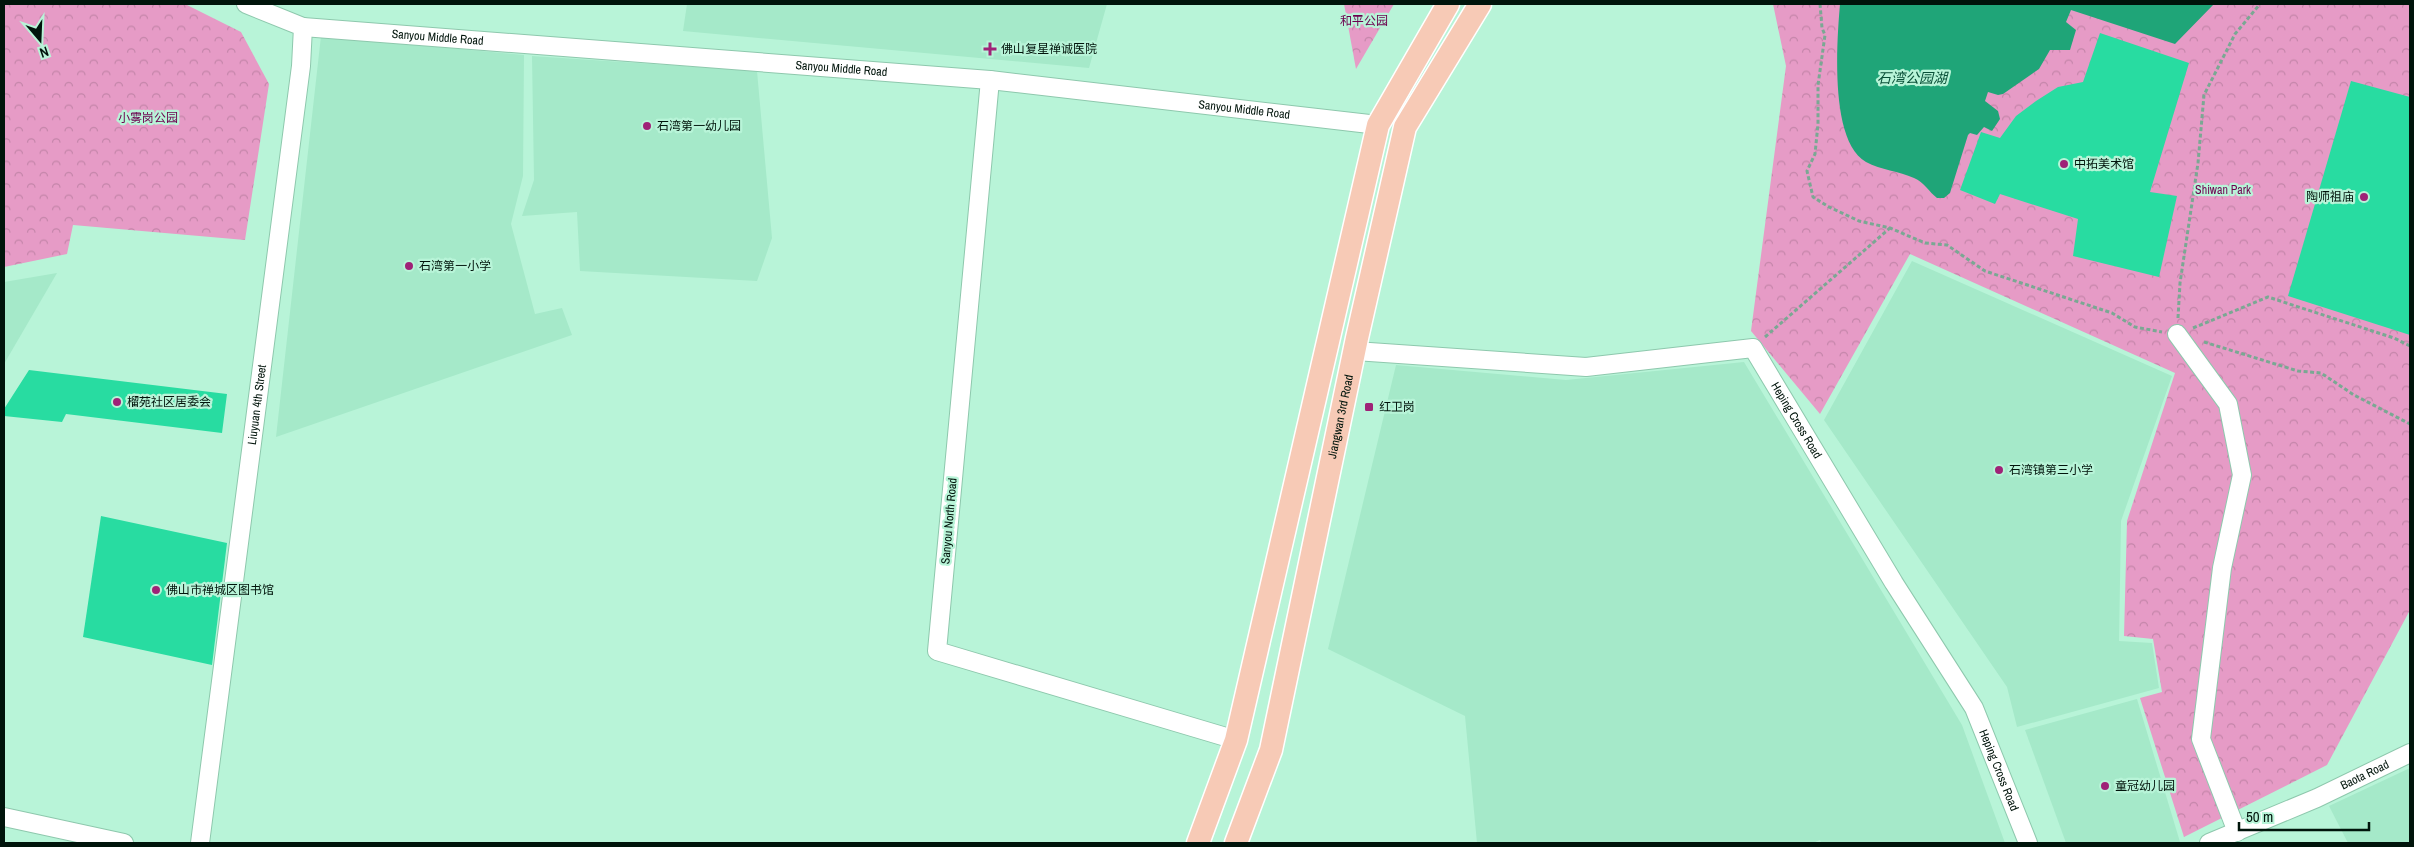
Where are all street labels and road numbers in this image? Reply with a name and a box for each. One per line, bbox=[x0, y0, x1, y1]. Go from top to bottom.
street label: Sanyou Middle Road bbox=[391, 26, 484, 49]
street label: Sanyou Middle Road bbox=[795, 57, 888, 80]
street label: Sanyou Middle Road bbox=[1198, 96, 1291, 123]
street label: Liuyuan 4th Street bbox=[244, 363, 270, 446]
street label: Jiangwan 3rd Road bbox=[1324, 373, 1357, 460]
street label: Heping Cross Road bbox=[1767, 379, 1826, 462]
street label: Sanyou North Road bbox=[937, 477, 961, 565]
street label: Heping Cross Road bbox=[1975, 727, 2022, 813]
street label: Baota Road bbox=[2338, 756, 2392, 793]

